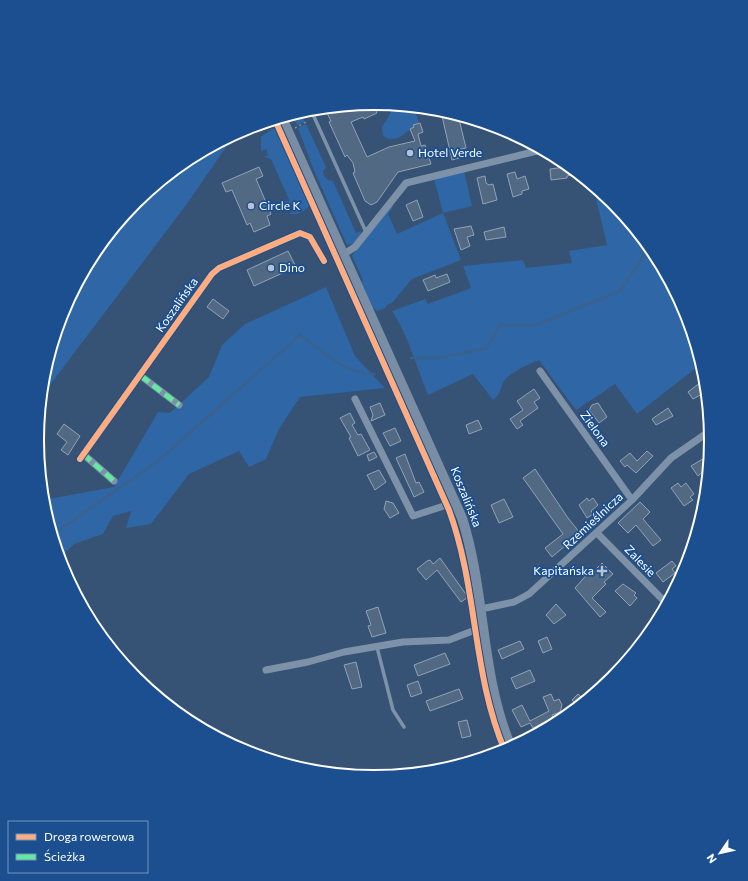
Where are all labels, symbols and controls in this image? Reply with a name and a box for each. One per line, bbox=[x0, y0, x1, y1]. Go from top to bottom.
place label: Hotel Verde bbox=[418, 145, 482, 159]
marker: Hotel Verde bbox=[405, 148, 415, 158]
place label: Circle K bbox=[259, 198, 301, 212]
marker: Circle K bbox=[246, 201, 256, 211]
place label: Dino bbox=[279, 260, 305, 274]
marker: Dino bbox=[266, 263, 276, 273]
street label: Koszalińska bbox=[152, 274, 200, 335]
street label: Zielona bbox=[578, 408, 613, 449]
street label: Koszalińska bbox=[449, 465, 485, 529]
street label: Rzemieślnicza bbox=[559, 489, 625, 552]
street label: Zalesie bbox=[622, 542, 659, 579]
place label: Kapitańska bbox=[533, 563, 594, 577]
marker: Kapitańska bbox=[597, 566, 607, 576]
legend bbox=[8, 821, 148, 873]
text: Droga rowerowa bbox=[44, 829, 134, 843]
north arrow bbox=[700, 833, 740, 873]
text: Ścieżka bbox=[44, 849, 85, 863]
text: N bbox=[704, 852, 719, 866]

